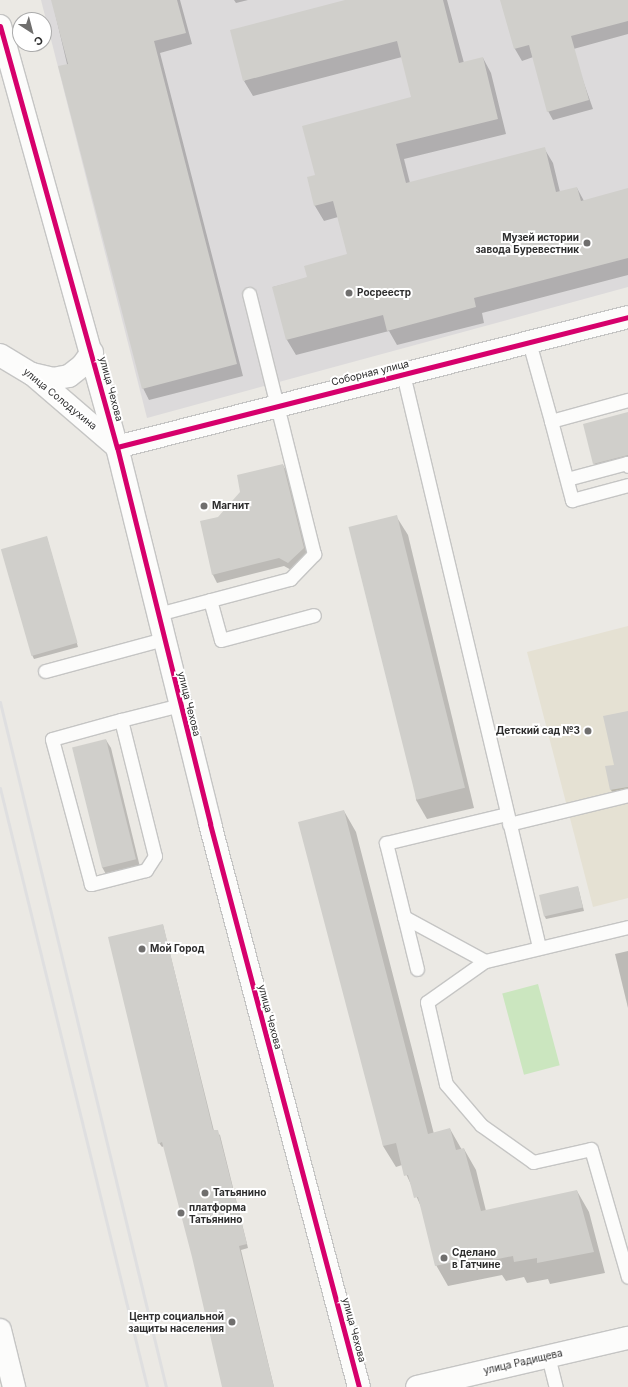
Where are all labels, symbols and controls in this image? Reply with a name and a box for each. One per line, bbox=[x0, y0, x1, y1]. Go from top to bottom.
north arrow bbox=[12, 12, 52, 52]
text: С bbox=[31, 33, 46, 49]
place label: Музей истории завода Буревестник bbox=[475, 231, 579, 254]
marker: Музей истории завода Буревестник bbox=[582, 238, 592, 248]
place label: Росреестр bbox=[357, 287, 411, 299]
marker: Росреестр bbox=[344, 288, 354, 298]
street label: улица Чехова bbox=[97, 355, 125, 423]
street label: Соборная улица bbox=[330, 358, 410, 388]
street label: улица Солодухина bbox=[21, 366, 99, 432]
place label: Магнит bbox=[212, 500, 249, 512]
marker: Магнит bbox=[199, 501, 209, 511]
street label: улица Чехова bbox=[175, 670, 203, 738]
place label: Детский сад №3 bbox=[496, 725, 580, 737]
marker: Детский сад №3 bbox=[583, 726, 593, 736]
place label: Мой Город bbox=[150, 943, 204, 955]
marker: Мой Город bbox=[137, 944, 147, 954]
street label: улица Чехова bbox=[256, 983, 284, 1051]
place label: Татьянино bbox=[213, 1187, 266, 1199]
marker: Татьянино bbox=[200, 1188, 210, 1198]
place label: платформа Татьянино bbox=[189, 1201, 246, 1224]
marker: платформа Татьянино bbox=[176, 1208, 186, 1218]
place label: Сделано в Гатчине bbox=[452, 1246, 500, 1270]
marker: Сделано в Гатчине bbox=[439, 1253, 449, 1263]
street label: улица Чехова bbox=[340, 1296, 368, 1364]
place label: Центр социальной защиты населения bbox=[128, 1310, 224, 1334]
marker: Центр социальной защиты населения bbox=[227, 1317, 237, 1327]
street label: улица Радищева bbox=[482, 1347, 564, 1377]

